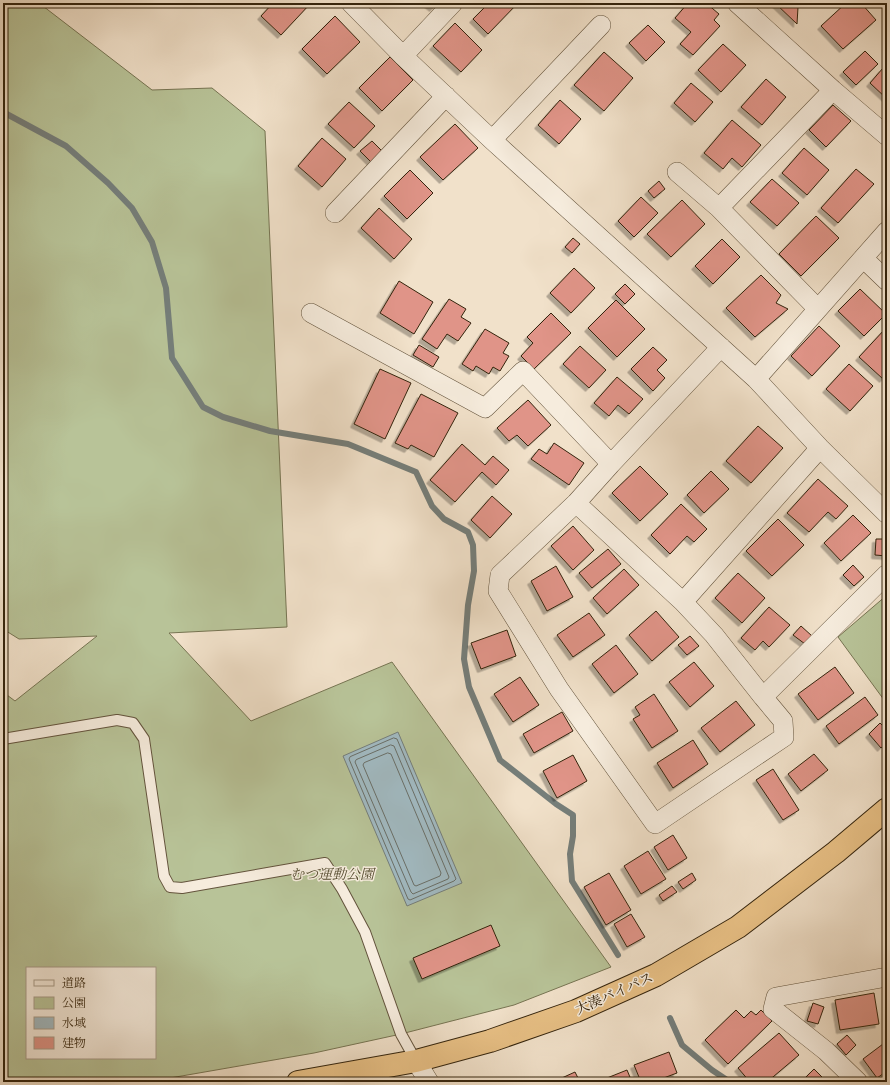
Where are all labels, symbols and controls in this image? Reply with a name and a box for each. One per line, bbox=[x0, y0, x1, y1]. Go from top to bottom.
park label: むつ運動公園 bbox=[290, 866, 376, 886]
legend bbox=[26, 967, 156, 1059]
street label: 大湊バイパス bbox=[572, 969, 657, 1021]
text: 道路 bbox=[62, 975, 86, 993]
text: 公園 bbox=[62, 995, 86, 1013]
text: 水域 bbox=[62, 1015, 86, 1033]
text: 建物 bbox=[62, 1035, 86, 1053]

